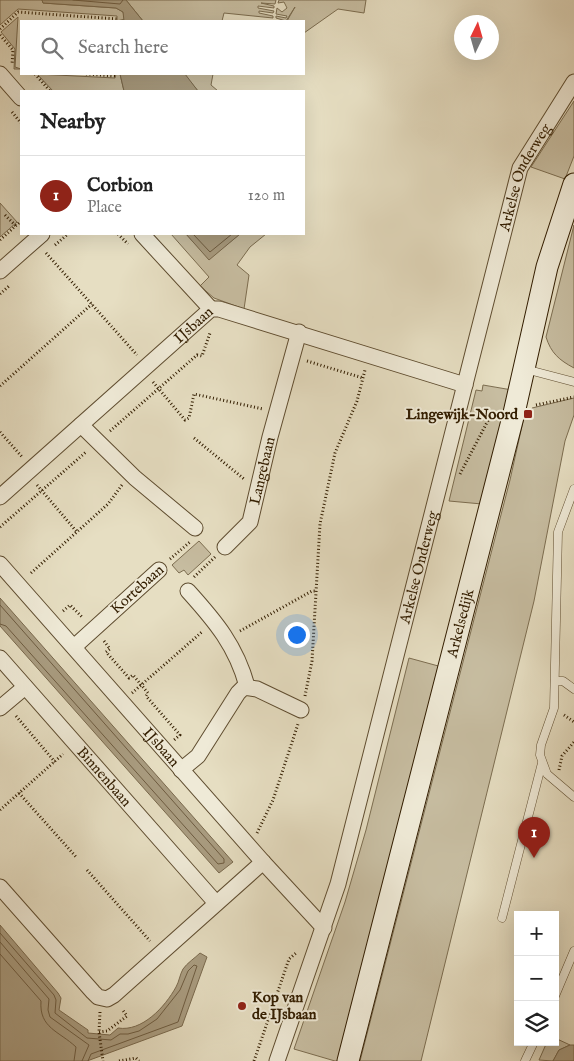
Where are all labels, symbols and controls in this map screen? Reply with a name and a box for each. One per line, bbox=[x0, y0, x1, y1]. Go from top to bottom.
north arrow bbox=[454, 15, 499, 60]
search box bbox=[20, 20, 305, 75]
icon: search bbox=[38, 34, 66, 62]
text: Search here bbox=[78, 36, 169, 60]
text: Nearby bbox=[40, 109, 105, 136]
street label: Arkelse Onderweg bbox=[495, 119, 556, 234]
text: Corbion bbox=[87, 174, 153, 198]
text: 1 bbox=[53, 186, 59, 206]
text: 120 m bbox=[248, 186, 285, 206]
text: Place bbox=[87, 198, 122, 218]
street label: IJsbaan bbox=[170, 303, 217, 348]
place label: Lingewijk-Noord bbox=[406, 405, 519, 424]
marker: Lingewijk-Noord bbox=[522, 408, 534, 420]
street label: Langebaan bbox=[245, 435, 280, 507]
street label: Arkelse Onderweg bbox=[395, 508, 443, 627]
street label: Kortebaan bbox=[107, 560, 168, 618]
street label: Arkelsedijk bbox=[442, 586, 479, 661]
your location bbox=[284, 622, 310, 648]
street label: IJsbaan bbox=[139, 724, 184, 771]
street label: Binnenbaan bbox=[73, 743, 136, 811]
pin: 1 bbox=[518, 817, 550, 858]
map controls bbox=[514, 911, 559, 1046]
button: + bbox=[514, 911, 559, 956]
button: − bbox=[514, 956, 559, 1001]
place label: Kop van de IJsbaan bbox=[252, 988, 317, 1024]
marker: Kop van de IJsbaan bbox=[236, 1000, 248, 1012]
button: layers bbox=[514, 1001, 559, 1046]

